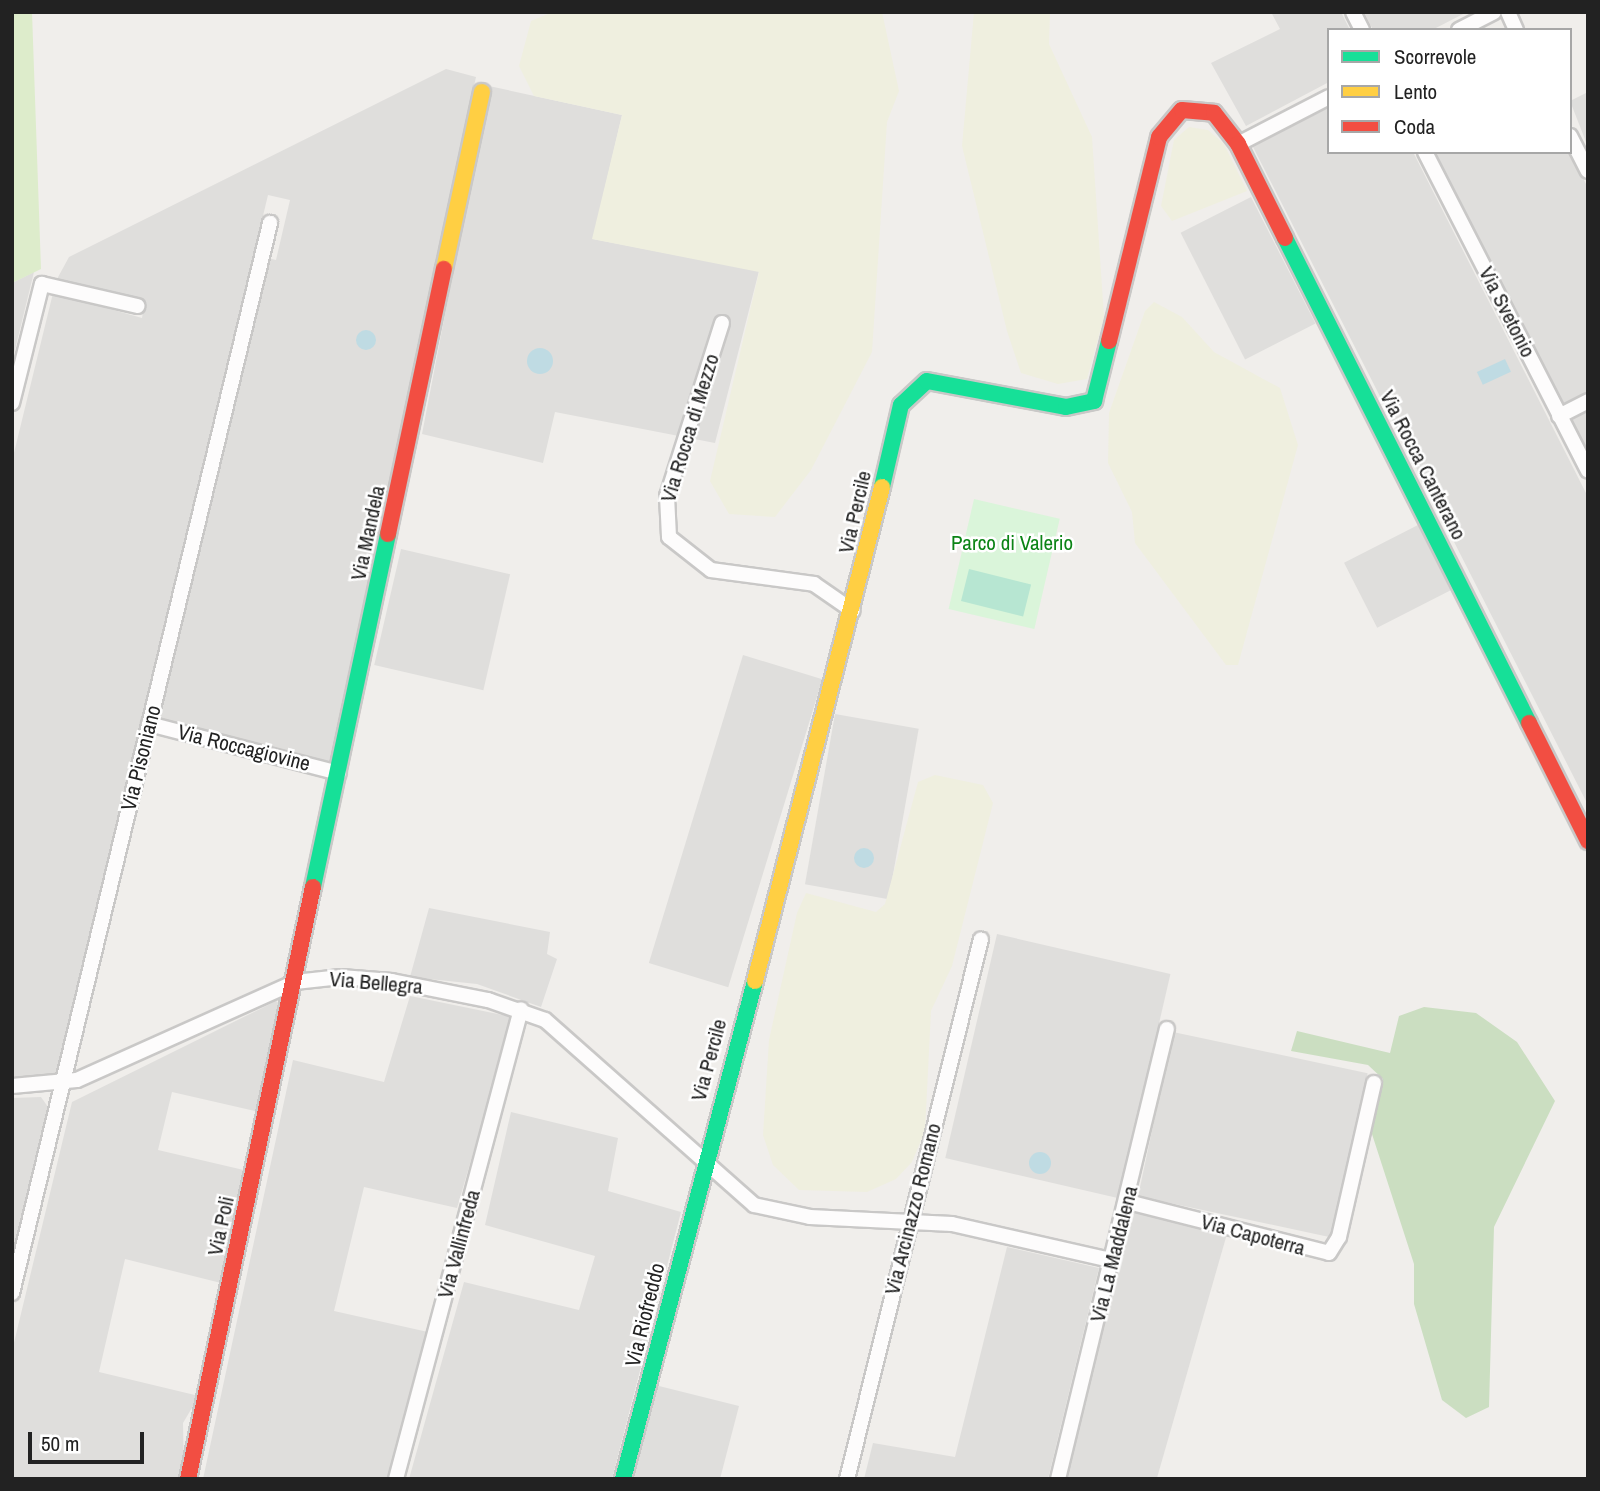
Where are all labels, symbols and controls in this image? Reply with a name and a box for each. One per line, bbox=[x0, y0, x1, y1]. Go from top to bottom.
legend bbox=[1327, 28, 1572, 154]
text: Scorrevole bbox=[1394, 42, 1476, 71]
text: Lento bbox=[1394, 77, 1437, 106]
text: Coda bbox=[1394, 112, 1435, 141]
street label: Via Svetonio bbox=[1473, 262, 1541, 362]
street label: Via Rocca di Mezzo bbox=[655, 351, 725, 505]
street label: Via Rocca Canterano bbox=[1374, 386, 1472, 544]
street label: Via Percile bbox=[833, 468, 877, 556]
street label: Via Mandela bbox=[346, 483, 390, 583]
park label: Parco di Valerio bbox=[951, 530, 1073, 556]
street label: Via Pisoniano bbox=[116, 703, 166, 813]
street label: Via Roccagiovine bbox=[175, 719, 313, 777]
street label: Via Bellegra bbox=[328, 966, 424, 1000]
street label: Via Percile bbox=[686, 1016, 732, 1104]
street label: Via Arcinazzo Romano bbox=[879, 1120, 947, 1298]
street label: Via La Maddalena bbox=[1085, 1183, 1143, 1325]
street label: Via Vallinfreda bbox=[432, 1187, 486, 1301]
street label: Via Poli bbox=[202, 1194, 240, 1258]
street label: Via Capoterra bbox=[1198, 1209, 1308, 1261]
street label: Via Riofreddo bbox=[620, 1261, 670, 1369]
scale bar bbox=[32, 1418, 147, 1462]
text: 50 m bbox=[41, 1429, 79, 1458]

